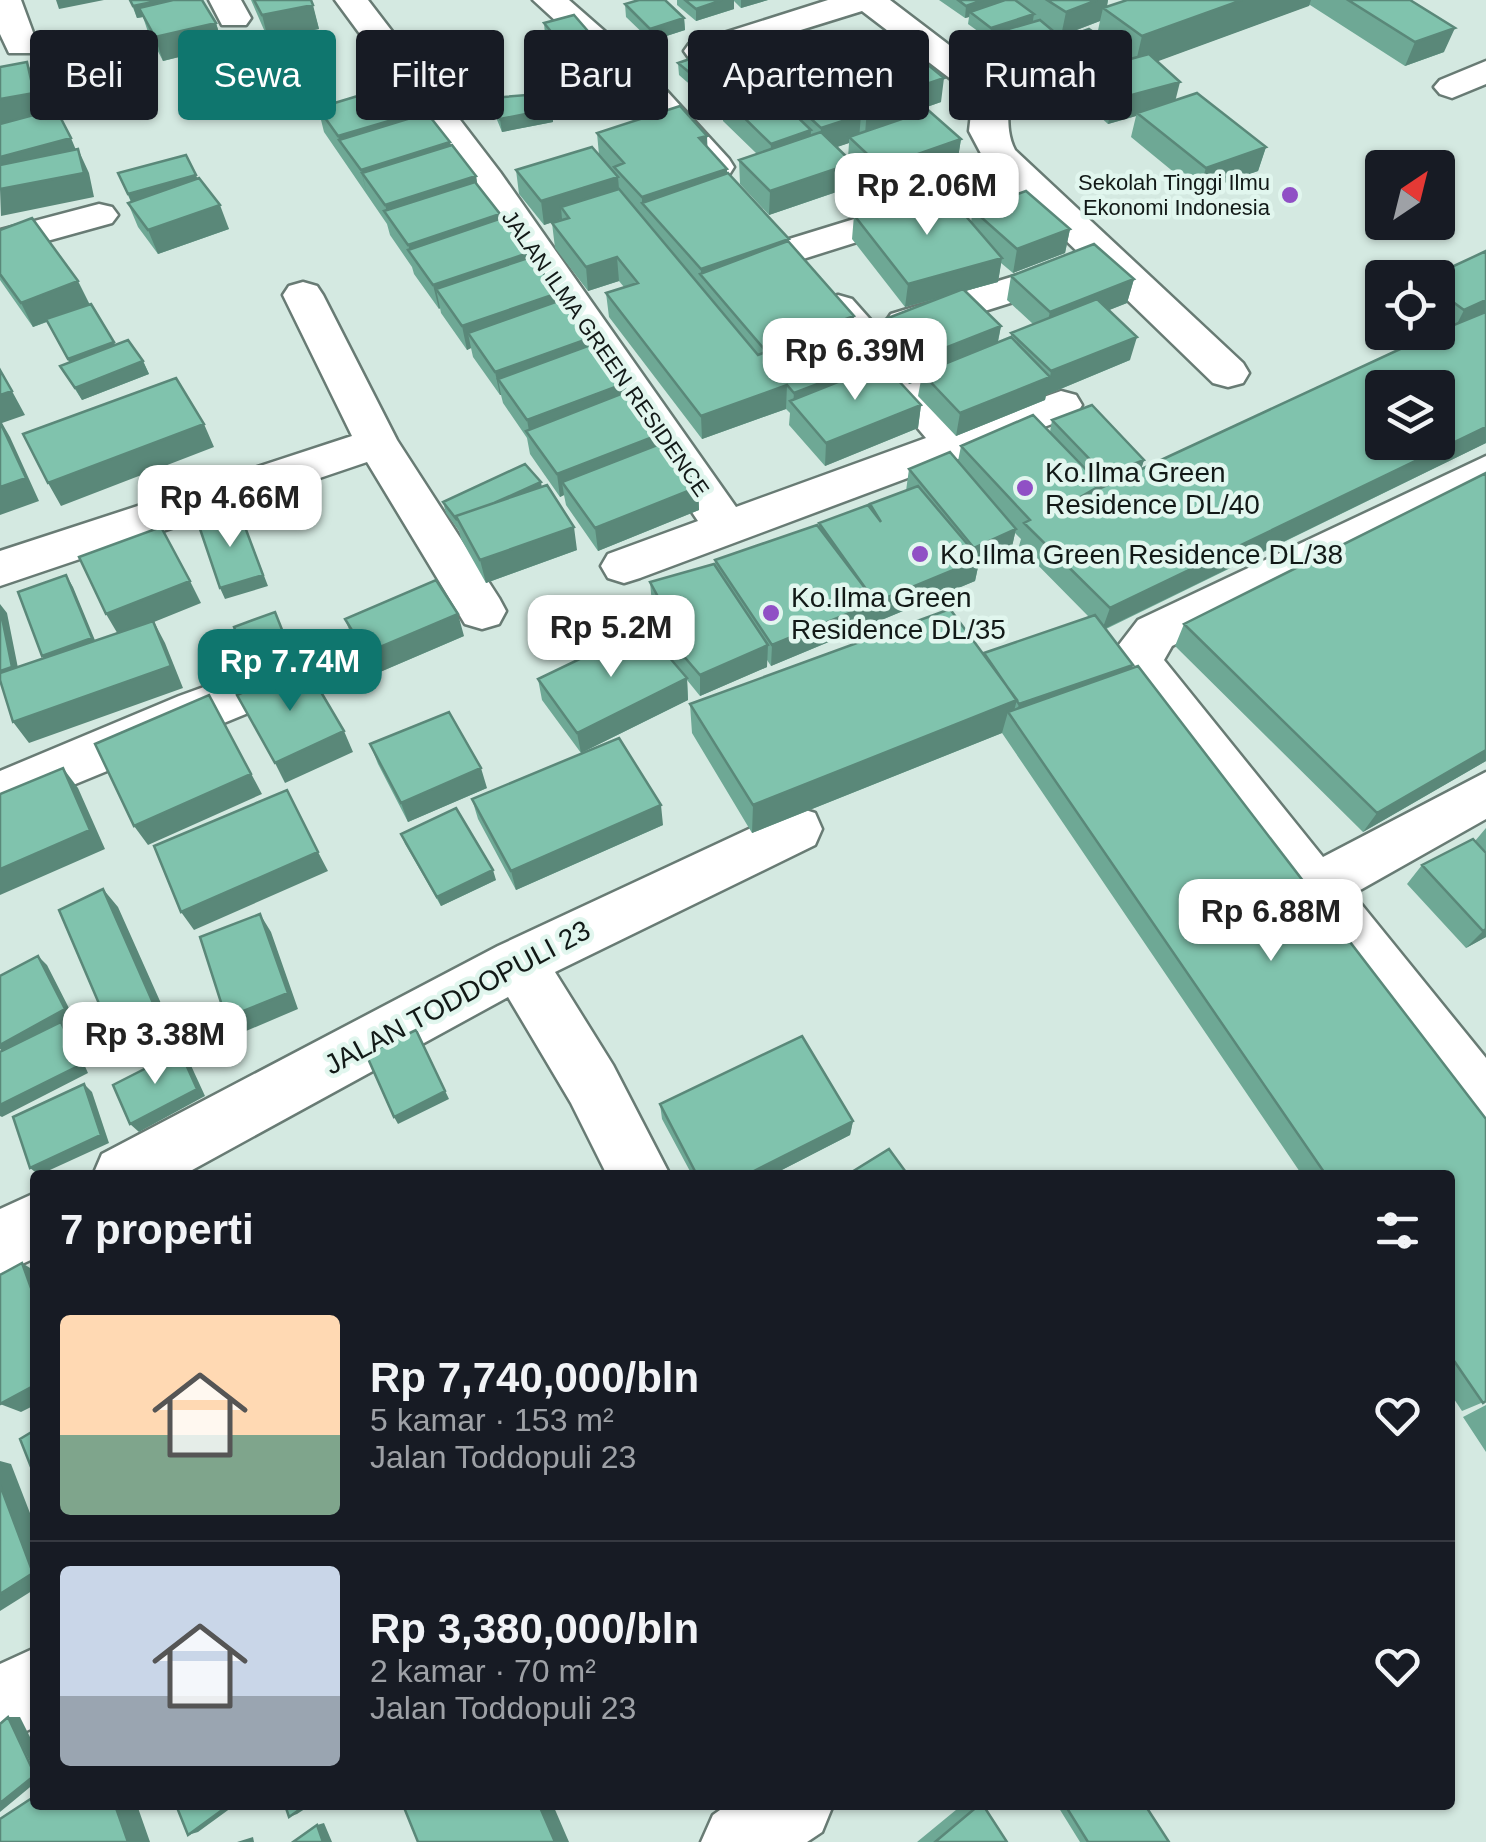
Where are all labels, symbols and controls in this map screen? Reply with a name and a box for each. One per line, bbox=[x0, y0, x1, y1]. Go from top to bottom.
chip: Beli bbox=[30, 30, 158, 120]
chip: Sewa bbox=[178, 30, 336, 120]
chip: Filter bbox=[356, 30, 504, 120]
chip: Baru bbox=[524, 30, 668, 120]
chip: Apartemen bbox=[688, 30, 929, 120]
chip: Rumah bbox=[949, 30, 1132, 120]
north arrow bbox=[1365, 150, 1455, 240]
map controls bbox=[1365, 150, 1455, 460]
pin: Rp 2.06M bbox=[824, 153, 1030, 238]
text: Rp 2.06M bbox=[857, 167, 997, 203]
place label: Sekolah Tinggi Ilmu Ekonomi Indonesia bbox=[1078, 170, 1271, 220]
marker: Sekolah Tinggi Ilmu Ekonomi Indonesia bbox=[1279, 184, 1301, 206]
street label: JALAN ILMA GREEN RESIDENCE bbox=[497, 205, 714, 501]
button: locate bbox=[1365, 260, 1455, 350]
pin: Rp 6.39M bbox=[752, 318, 958, 403]
text: Rp 6.39M bbox=[785, 332, 925, 368]
button: layers bbox=[1365, 370, 1455, 460]
place label: Ko.Ilma Green Residence DL/40 bbox=[1045, 457, 1260, 520]
pin: Rp 4.66M bbox=[127, 465, 333, 550]
marker: Ko.Ilma Green Residence DL/40 bbox=[1014, 477, 1036, 499]
text: Rp 4.66M bbox=[160, 479, 300, 515]
place label: Ko.Ilma Green Residence DL/38 bbox=[940, 539, 1343, 570]
marker: Ko.Ilma Green Residence DL/38 bbox=[909, 543, 931, 565]
place label: Ko.Ilma Green Residence DL/35 bbox=[791, 582, 1006, 645]
pin: Rp 5.2M bbox=[519, 595, 703, 680]
marker: Ko.Ilma Green Residence DL/35 bbox=[760, 602, 782, 624]
text: Rp 5.2M bbox=[550, 609, 672, 645]
pin: Rp 7.74M bbox=[187, 629, 393, 714]
text: Rp 7.74M bbox=[220, 643, 360, 679]
pin: Rp 6.88M bbox=[1168, 879, 1374, 964]
text: Rp 6.88M bbox=[1201, 893, 1341, 929]
street label: JALAN TODDOPULI 23 bbox=[319, 914, 595, 1081]
pin: Rp 3.38M bbox=[52, 1002, 258, 1087]
text: Rp 3.38M bbox=[85, 1016, 225, 1052]
icon: filters bbox=[1370, 1203, 1425, 1258]
text: 7 properti bbox=[60, 1206, 254, 1253]
text: Rp 7,740,000/bln bbox=[370, 1354, 699, 1401]
icon: home bbox=[140, 1355, 260, 1475]
icon: heart bbox=[1370, 1388, 1425, 1443]
text: 5 kamar · 153 m² bbox=[370, 1402, 614, 1438]
text: Jalan Toddopuli 23 bbox=[370, 1439, 636, 1475]
text: Rp 3,380,000/bln bbox=[370, 1605, 699, 1652]
icon: home bbox=[140, 1606, 260, 1726]
icon: heart bbox=[1370, 1639, 1425, 1694]
text: 2 kamar · 70 m² bbox=[370, 1653, 596, 1689]
text: Jalan Toddopuli 23 bbox=[370, 1690, 636, 1726]

